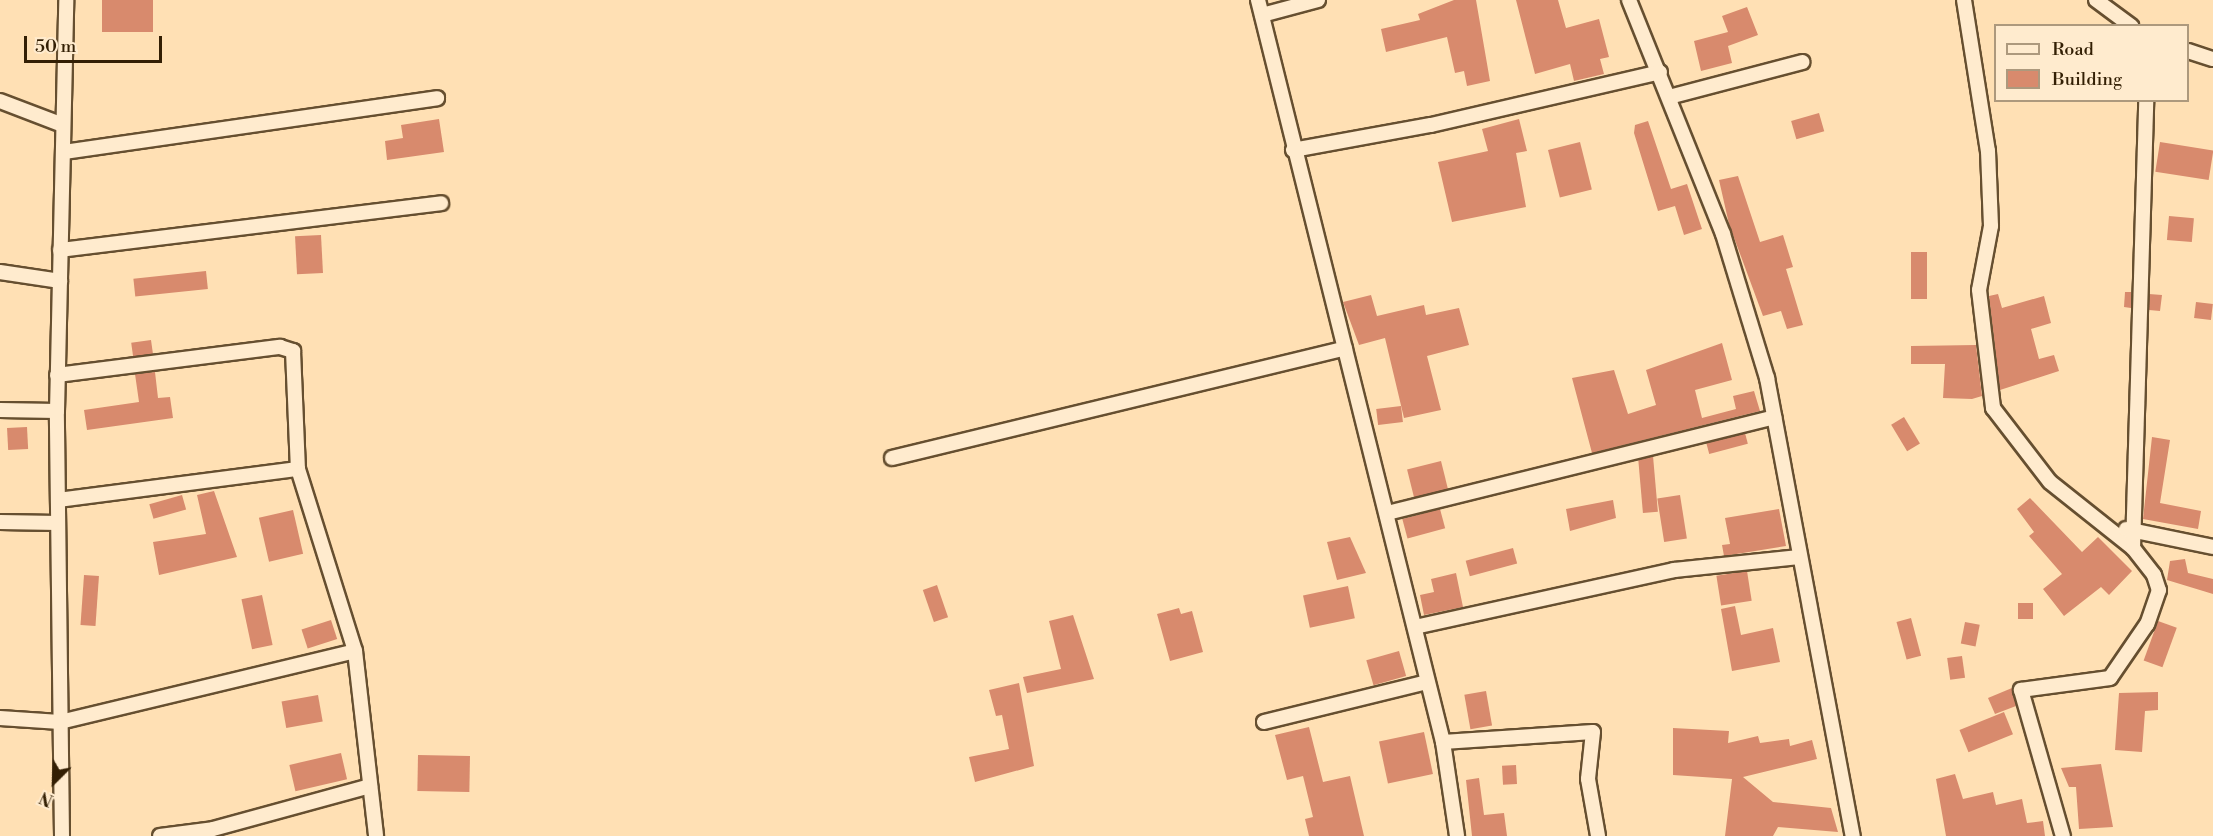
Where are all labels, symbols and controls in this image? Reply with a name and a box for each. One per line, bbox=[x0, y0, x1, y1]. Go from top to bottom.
scale bar bbox=[27, 24, 165, 62]
legend bbox=[1994, 24, 2189, 102]
text: 50 m bbox=[35, 35, 76, 58]
text: Road bbox=[2052, 38, 2094, 61]
text: Building bbox=[2052, 68, 2122, 91]
north arrow bbox=[24, 752, 84, 812]
text: N bbox=[37, 787, 57, 810]

